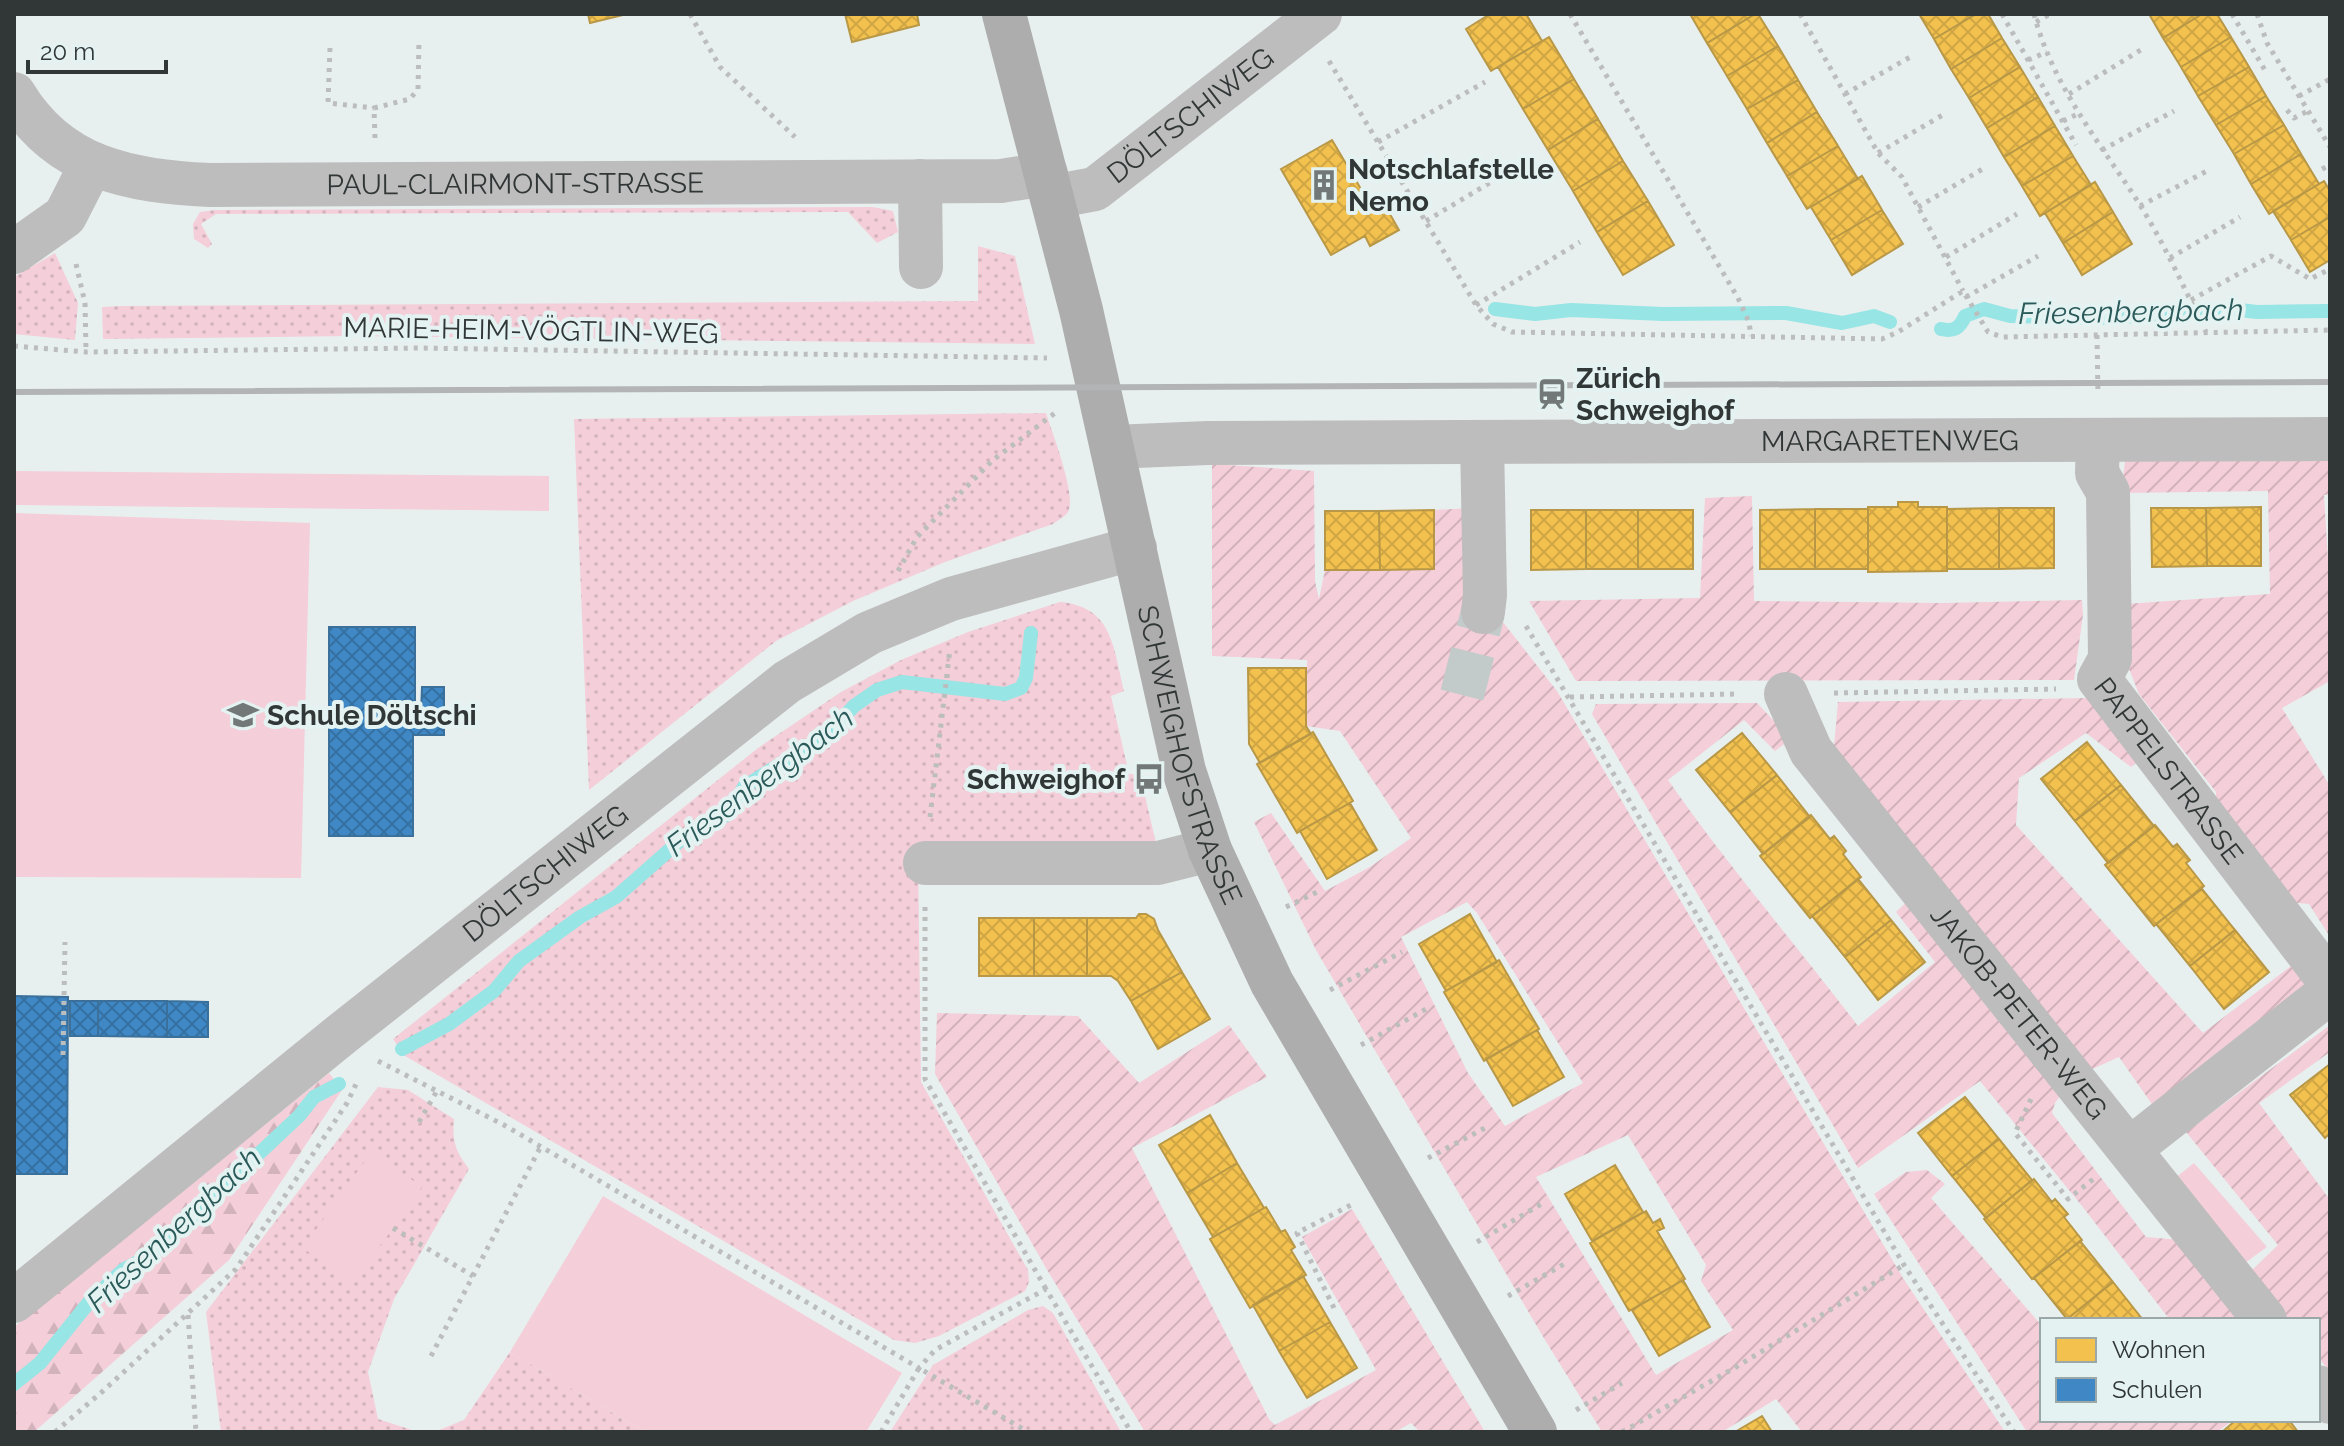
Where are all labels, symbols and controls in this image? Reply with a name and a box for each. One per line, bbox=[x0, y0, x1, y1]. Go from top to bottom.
scale bar bbox=[28, 24, 166, 74]
text: 20 m bbox=[40, 37, 95, 66]
street label: DÖLTSCHIWEG bbox=[1101, 41, 1280, 190]
place label: Notschlafstelle Nemo bbox=[1348, 153, 1554, 218]
street label: PAUL-CLAIRMONT-STRASSE bbox=[326, 167, 704, 201]
building icon: Notschlafstelle Nemo bbox=[1307, 168, 1341, 202]
water label: Friesenbergbach bbox=[2018, 292, 2244, 331]
street label: MARIE-HEIM-VÖGTLIN-WEG bbox=[343, 311, 719, 350]
place label: Zürich Schweighof bbox=[1576, 362, 1736, 427]
station icon: Zürich Schweighof bbox=[1535, 377, 1569, 411]
street label: MARGARETENWEG bbox=[1761, 424, 2019, 458]
street label: SCHWEIGHOFSTRASSE bbox=[1131, 602, 1249, 909]
street label: PAPPELSTRASSE bbox=[2087, 671, 2250, 870]
school or university icon: Schule Döltschi bbox=[226, 698, 260, 732]
place label: Schule Döltschi bbox=[267, 699, 477, 732]
water label: Friesenbergbach bbox=[659, 700, 860, 863]
bus stop icon: Schweighof bbox=[1132, 762, 1166, 796]
place label: Schweighof bbox=[967, 763, 1127, 796]
street label: DÖLTSCHIWEG bbox=[456, 798, 635, 949]
street label: JAKOB-PETER-WEG bbox=[1924, 899, 2114, 1126]
water label: Friesenbergbach bbox=[79, 1140, 268, 1319]
legend bbox=[2040, 1318, 2320, 1422]
text: Wohnen bbox=[2112, 1335, 2206, 1364]
text: Schulen bbox=[2112, 1375, 2203, 1404]

